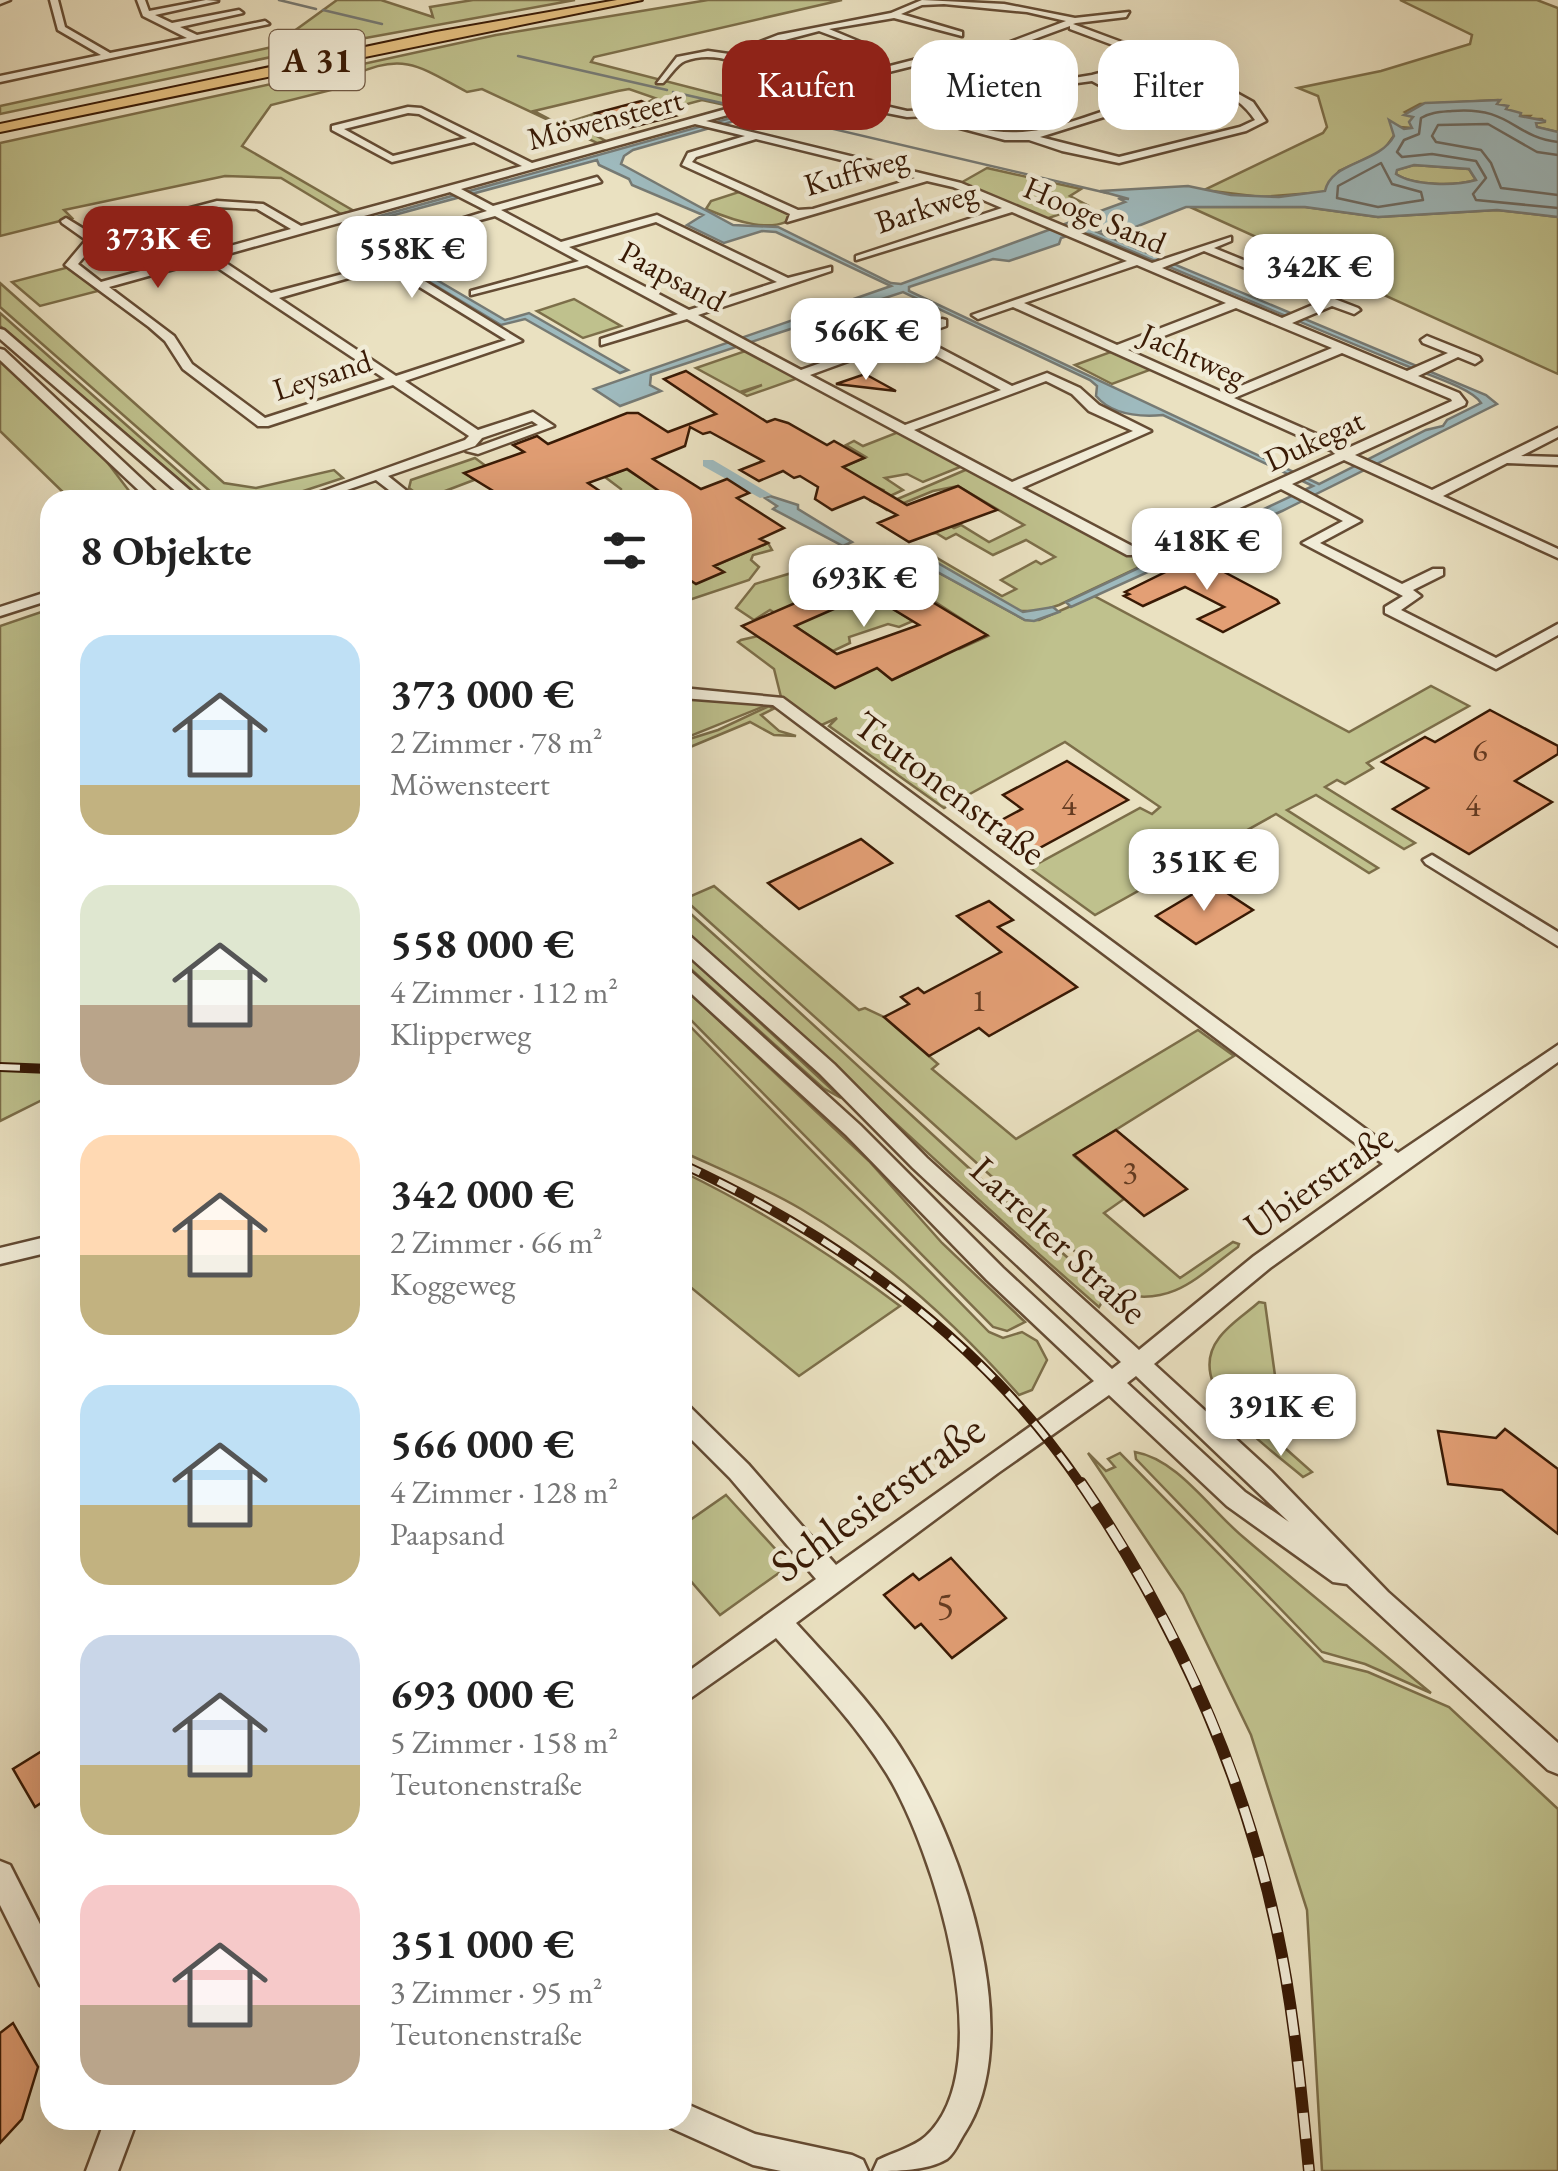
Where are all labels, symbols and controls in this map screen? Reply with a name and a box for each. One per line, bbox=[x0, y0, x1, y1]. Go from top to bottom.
road number: A 31 bbox=[270, 30, 364, 90]
chip: Kaufen bbox=[722, 40, 891, 130]
chip: Mieten bbox=[911, 40, 1078, 130]
chip: Filter bbox=[1098, 40, 1239, 130]
street label: Möwensteert bbox=[522, 78, 688, 160]
street label: Kuffweg bbox=[799, 136, 914, 206]
street label: Hooge Sand bbox=[1017, 166, 1174, 264]
street label: Barkweg bbox=[870, 171, 983, 243]
pin: 373K € bbox=[77, 206, 239, 291]
pin: 558K € bbox=[331, 216, 493, 301]
text: 373K € bbox=[105, 217, 211, 259]
text: 558K € bbox=[359, 227, 465, 269]
street label: Paapsand bbox=[613, 231, 734, 322]
pin: 342K € bbox=[1238, 234, 1400, 319]
text: 342K € bbox=[1266, 245, 1372, 287]
pin: 566K € bbox=[785, 298, 947, 383]
text: 566K € bbox=[813, 309, 919, 351]
street label: Jachtweg bbox=[1131, 312, 1253, 397]
street label: Leysand bbox=[267, 339, 377, 411]
street label: Dukegat bbox=[1257, 399, 1371, 481]
pin: 418K € bbox=[1126, 508, 1288, 593]
text: 418K € bbox=[1154, 519, 1260, 561]
text: 8 Objekte bbox=[80, 523, 252, 578]
icon: filters bbox=[597, 523, 652, 578]
pin: 693K € bbox=[783, 545, 945, 630]
text: 693K € bbox=[811, 556, 917, 598]
text: 373 000 € bbox=[390, 666, 574, 721]
icon: home bbox=[160, 675, 280, 795]
street label: Teutonenstraße bbox=[844, 699, 1056, 876]
text: 2 Zimmer · 78 m² bbox=[390, 721, 603, 763]
house number: 6 bbox=[1472, 729, 1488, 771]
text: Möwensteert bbox=[390, 763, 550, 805]
house number: 4 bbox=[1061, 783, 1077, 825]
house number: 4 bbox=[1465, 784, 1481, 826]
pin: 351K € bbox=[1123, 829, 1285, 914]
text: 351K € bbox=[1151, 840, 1257, 882]
text: 558 000 € bbox=[390, 916, 574, 971]
icon: home bbox=[160, 925, 280, 1045]
text: 4 Zimmer · 112 m² bbox=[390, 971, 618, 1013]
house number: 1 bbox=[971, 979, 987, 1021]
text: Klipperweg bbox=[390, 1013, 531, 1055]
street label: Ubierstraße bbox=[1234, 1112, 1402, 1250]
street label: Larrelter Straße bbox=[960, 1145, 1158, 1334]
house number: 3 bbox=[1122, 1151, 1138, 1193]
text: 342 000 € bbox=[390, 1166, 574, 1221]
icon: home bbox=[160, 1175, 280, 1295]
text: 2 Zimmer · 66 m² bbox=[390, 1221, 603, 1263]
text: Koggeweg bbox=[390, 1263, 515, 1305]
pin: 391K € bbox=[1200, 1374, 1362, 1459]
text: 391K € bbox=[1228, 1385, 1334, 1427]
street label: Schlesierstraße bbox=[759, 1400, 995, 1594]
text: 566 000 € bbox=[390, 1416, 574, 1471]
icon: home bbox=[160, 1425, 280, 1545]
text: 4 Zimmer · 128 m² bbox=[390, 1471, 618, 1513]
text: Paapsand bbox=[390, 1513, 504, 1555]
house number: 5 bbox=[936, 1581, 954, 1630]
text: 693 000 € bbox=[390, 1666, 574, 1721]
icon: home bbox=[160, 1675, 280, 1795]
text: 5 Zimmer · 158 m² bbox=[390, 1721, 618, 1763]
text: Teutonenstraße bbox=[390, 1763, 582, 1805]
text: 351 000 € bbox=[390, 1916, 574, 1971]
icon: home bbox=[160, 1925, 280, 2045]
text: 3 Zimmer · 95 m² bbox=[390, 1971, 603, 2013]
text: Teutonenstraße bbox=[390, 2013, 582, 2055]

